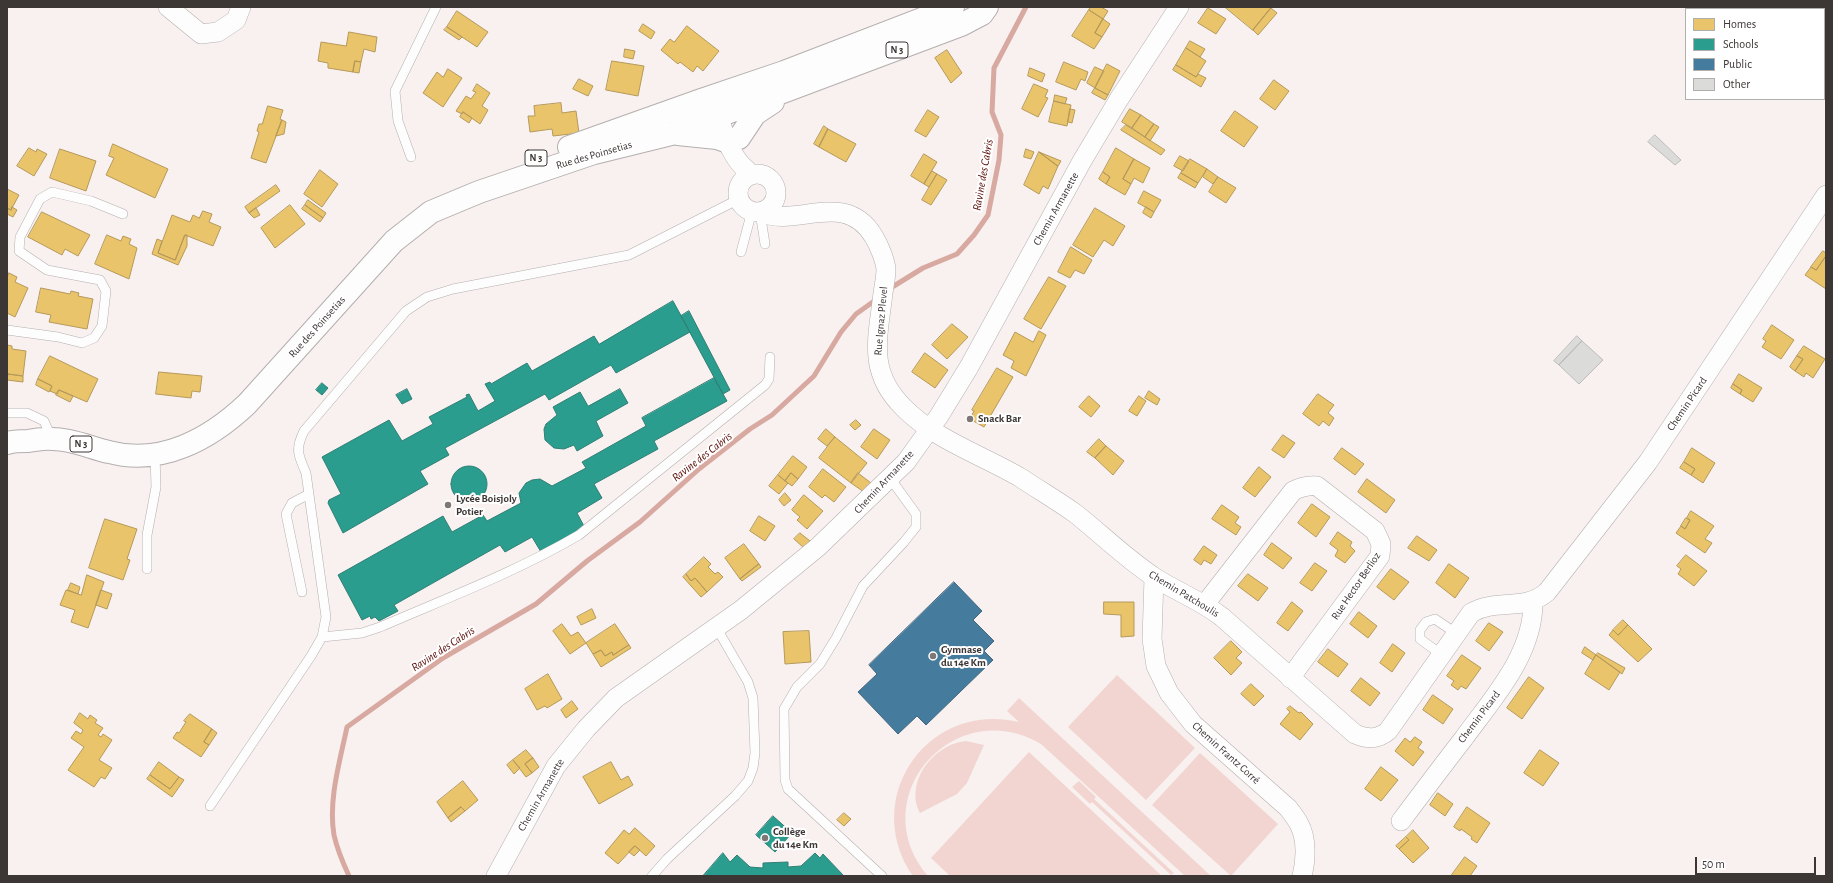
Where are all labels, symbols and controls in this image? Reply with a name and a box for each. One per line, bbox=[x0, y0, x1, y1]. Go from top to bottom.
legend bbox=[1685, 8, 1825, 100]
text: Homes bbox=[1723, 18, 1756, 30]
text: Schools bbox=[1723, 38, 1758, 50]
road number: N 3 bbox=[886, 42, 908, 58]
text: Public bbox=[1723, 58, 1752, 70]
text: Other bbox=[1723, 78, 1750, 90]
street label: Rue des Poinsetias bbox=[554, 138, 634, 172]
water label: Ravine des Cabris bbox=[970, 138, 996, 212]
road number: N 3 bbox=[525, 150, 547, 166]
street label: Chemin Armanette bbox=[1030, 170, 1082, 248]
street label: Rue Ignaz Plevel bbox=[871, 286, 891, 356]
street label: Rue des Poinsetias bbox=[286, 293, 348, 361]
street label: Chemin Picard bbox=[1664, 375, 1710, 433]
place label: Snack Bar bbox=[978, 412, 1021, 426]
marker: Snack Bar bbox=[965, 414, 975, 424]
water label: Ravine des Cabris bbox=[669, 429, 735, 485]
road number: N 3 bbox=[70, 436, 92, 452]
street label: Chemin Armanette bbox=[851, 448, 917, 516]
place label: Lycée Boisjoly Potier bbox=[456, 492, 517, 518]
marker: Lycée Boisjoly Potier bbox=[443, 500, 453, 510]
street label: Rue Hector Berlioz bbox=[1329, 550, 1383, 622]
street label: Chemin Patchoulis bbox=[1146, 568, 1222, 620]
water label: Ravine des Cabris bbox=[409, 623, 477, 675]
place label: Gymnase du 14e Km bbox=[941, 643, 986, 669]
marker: Gymnase du 14e Km bbox=[928, 651, 938, 661]
street label: Chemin Picard bbox=[1455, 688, 1503, 746]
street label: Chemin Frantz Corré bbox=[1189, 719, 1263, 787]
street label: Chemin Armanette bbox=[515, 756, 567, 834]
place label: Collège du 14e Km bbox=[773, 825, 818, 851]
marker: Collège du 14e Km bbox=[760, 833, 770, 843]
scale bar bbox=[1697, 849, 1818, 875]
text: 50 m bbox=[1702, 858, 1725, 870]

